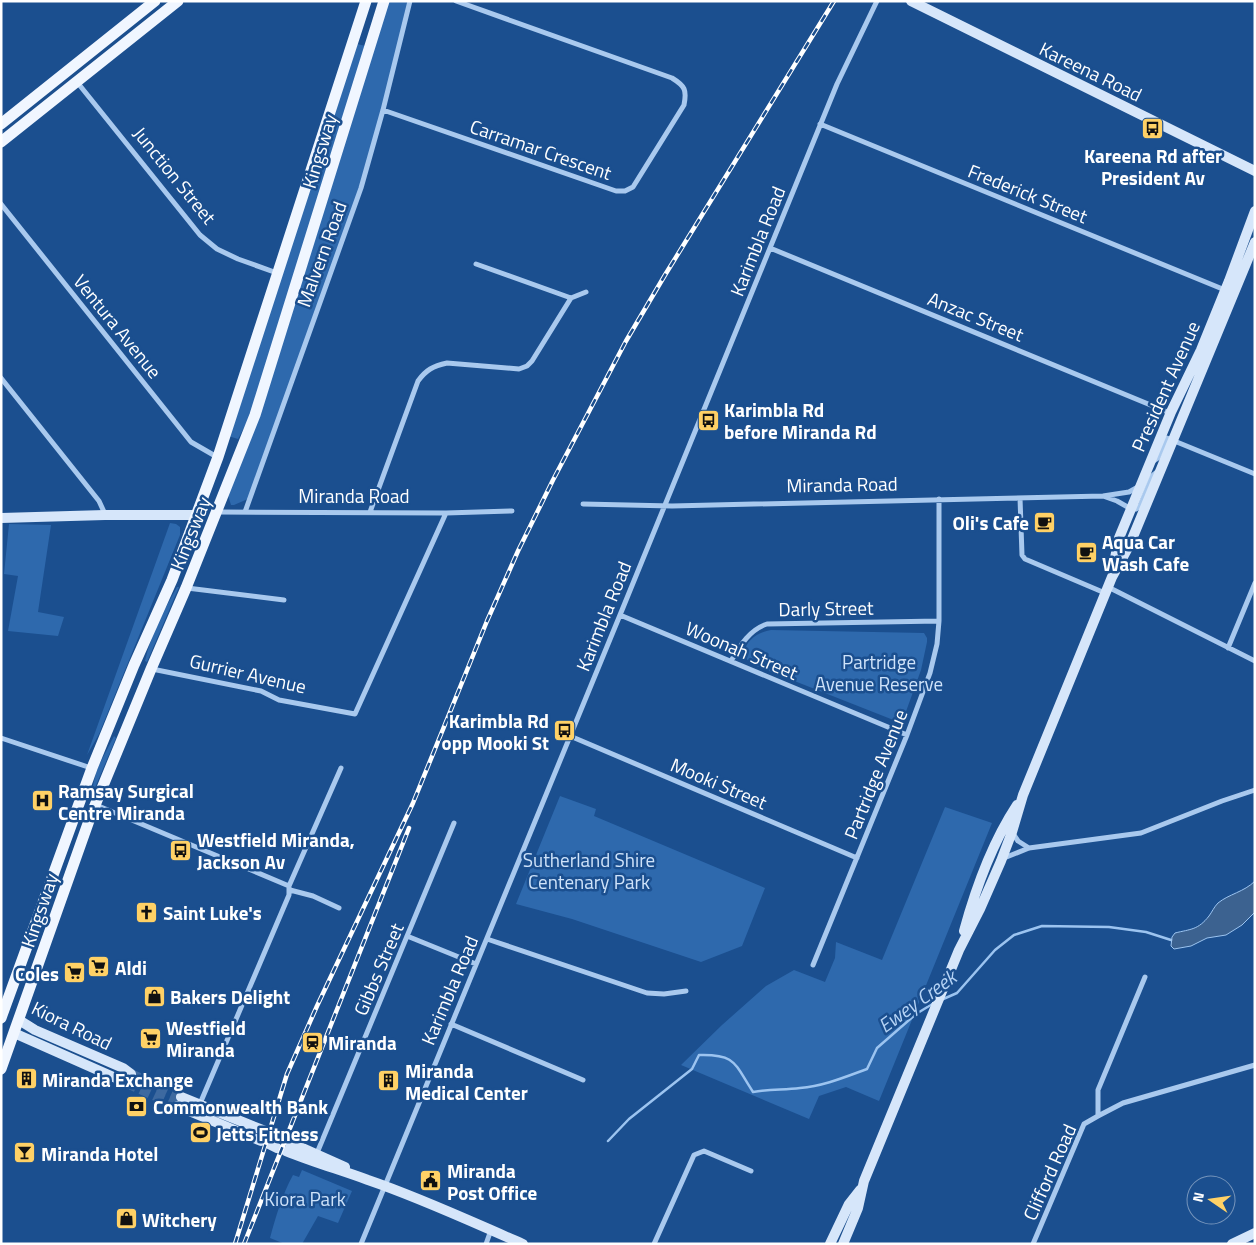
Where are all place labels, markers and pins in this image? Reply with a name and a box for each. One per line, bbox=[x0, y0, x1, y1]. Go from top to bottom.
bus stop icon: Kareena Rd after President Av bbox=[1141, 117, 1165, 141]
place label: Kareena Rd after President Av bbox=[1084, 141, 1222, 192]
place label: Karimbla Rd before Miranda Rd bbox=[724, 395, 877, 446]
bus stop icon: Karimbla Rd before Miranda Rd bbox=[696, 408, 720, 432]
place label: Oli's Cafe bbox=[952, 508, 1029, 537]
cafe icon: Oli's Cafe bbox=[1033, 510, 1057, 534]
place label: Aqua Car Wash Cafe bbox=[1102, 527, 1189, 578]
cafe icon: Aqua Car Wash Cafe bbox=[1074, 540, 1098, 564]
place label: Karimbla Rd opp Mooki St bbox=[442, 706, 549, 757]
bus stop icon: Karimbla Rd opp Mooki St bbox=[553, 719, 577, 743]
place label: Ramsay Surgical Centre Miranda bbox=[58, 776, 194, 827]
hospital icon: Ramsay Surgical Centre Miranda bbox=[30, 789, 54, 813]
place label: Westfield Miranda, Jackson Av bbox=[197, 825, 355, 876]
bus stop icon: Westfield Miranda, Jackson Av bbox=[169, 838, 193, 862]
place label: Saint Luke's bbox=[163, 898, 262, 927]
church icon: Saint Luke's bbox=[135, 900, 159, 924]
place label: Aldi bbox=[115, 953, 147, 982]
supermarket icon: Aldi bbox=[87, 955, 111, 979]
place label: Coles bbox=[15, 959, 59, 988]
supermarket icon: Coles bbox=[63, 961, 87, 985]
place label: Bakers Delight bbox=[170, 982, 290, 1011]
shop icon: Bakers Delight bbox=[142, 984, 166, 1008]
place label: Westfield Miranda bbox=[166, 1013, 246, 1064]
supermarket icon: Westfield Miranda bbox=[138, 1026, 162, 1050]
place label: Miranda bbox=[328, 1028, 397, 1057]
station icon: Miranda bbox=[300, 1030, 324, 1054]
place label: Miranda Medical Center bbox=[405, 1056, 528, 1107]
place label: Miranda Exchange bbox=[42, 1065, 193, 1094]
building icon: Miranda Exchange bbox=[14, 1067, 38, 1091]
building icon: Miranda Medical Center bbox=[377, 1069, 401, 1093]
place label: Commonwealth Bank bbox=[153, 1092, 328, 1121]
bank icon: Commonwealth Bank bbox=[125, 1094, 149, 1118]
place label: Jetts Fitness bbox=[216, 1119, 318, 1148]
sports icon: Jetts Fitness bbox=[188, 1121, 212, 1145]
place label: Miranda Hotel bbox=[41, 1139, 158, 1168]
bar icon: Miranda Hotel bbox=[13, 1141, 37, 1165]
place label: Miranda Post Office bbox=[447, 1156, 538, 1207]
public building icon: Miranda Post Office bbox=[419, 1169, 443, 1193]
place label: Witchery bbox=[142, 1205, 217, 1234]
shop icon: Witchery bbox=[114, 1207, 138, 1231]

